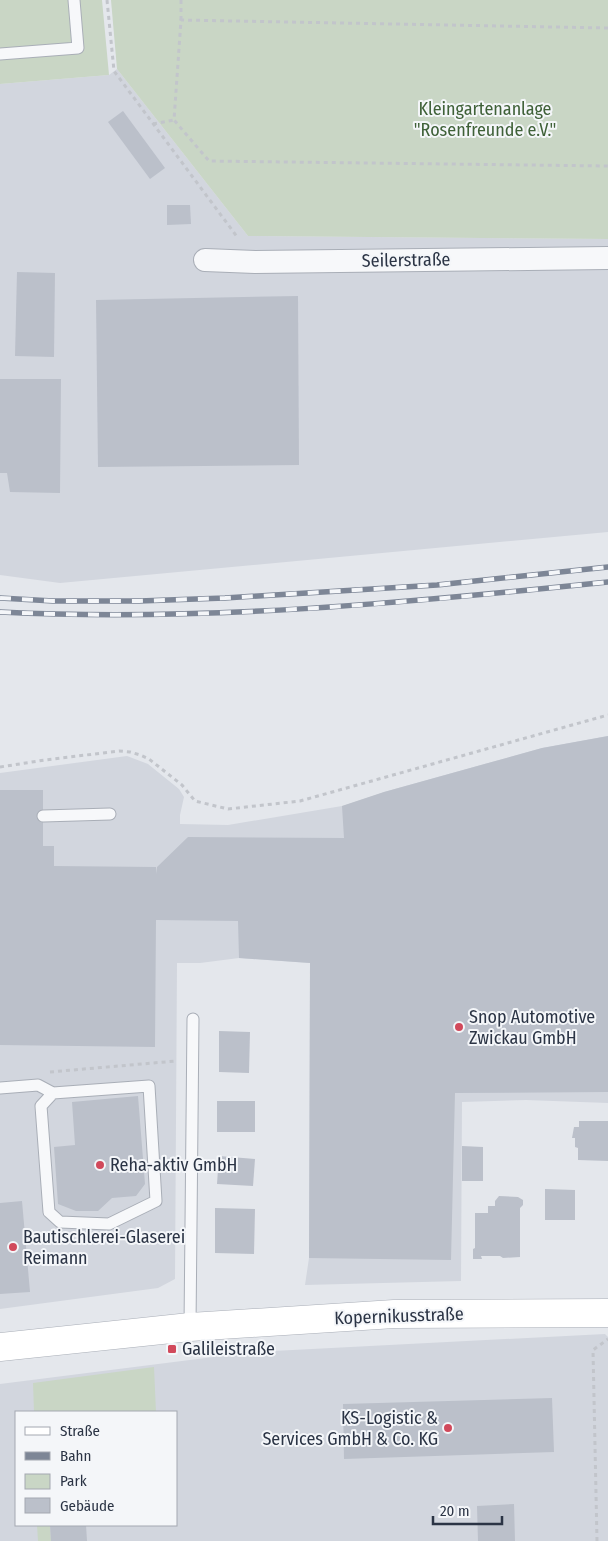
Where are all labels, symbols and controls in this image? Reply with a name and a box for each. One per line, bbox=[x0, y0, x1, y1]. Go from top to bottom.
park label: Kleingartenanlage "Rosenfreunde e.V." bbox=[414, 98, 556, 141]
street label: Seilerstraße bbox=[362, 248, 451, 272]
place label: Snop Automotive Zwickau GmbH bbox=[469, 1006, 595, 1049]
marker: Snop Automotive Zwickau GmbH bbox=[453, 1021, 465, 1033]
place label: Reha-aktiv GmbH bbox=[110, 1154, 237, 1176]
marker: Reha-aktiv GmbH bbox=[94, 1159, 106, 1171]
place label: Bautischlerei-Glaserei Reimann bbox=[23, 1226, 185, 1269]
marker: Bautischlerei-Glaserei Reimann bbox=[7, 1241, 19, 1253]
street label: Kopernikusstraße bbox=[334, 1303, 464, 1329]
place label: Galileistraße bbox=[182, 1338, 275, 1360]
marker: Galileistraße bbox=[166, 1343, 178, 1355]
place label: KS-Logistic & Services GmbH & Co. KG bbox=[262, 1407, 438, 1450]
legend bbox=[15, 1411, 178, 1526]
text: Straße bbox=[60, 1422, 100, 1440]
marker: KS-Logistic & Services GmbH & Co. KG bbox=[442, 1422, 454, 1434]
text: Bahn bbox=[60, 1447, 91, 1465]
text: Park bbox=[60, 1472, 87, 1490]
scale bar bbox=[433, 1494, 502, 1526]
text: Gebäude bbox=[60, 1497, 115, 1515]
text: 20 m bbox=[440, 1502, 470, 1520]

